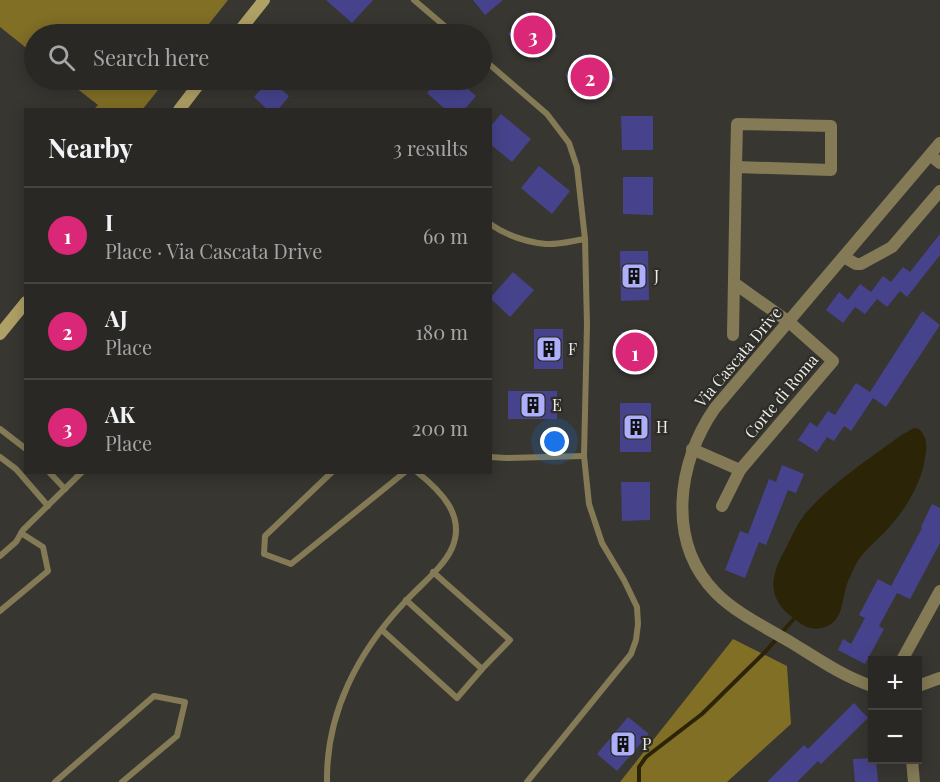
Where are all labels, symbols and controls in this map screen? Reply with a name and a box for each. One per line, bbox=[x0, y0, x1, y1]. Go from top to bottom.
pin: 3 bbox=[514, 12, 552, 57]
search box bbox=[24, 24, 492, 90]
icon: search bbox=[45, 41, 78, 74]
text: Search here bbox=[93, 42, 209, 72]
pin: 2 bbox=[570, 54, 610, 100]
text: Nearby bbox=[48, 130, 133, 165]
text: 3 results bbox=[393, 134, 468, 161]
text: I bbox=[105, 207, 113, 237]
text: 1 bbox=[64, 222, 71, 249]
text: 60 m bbox=[423, 222, 468, 249]
text: Place · Via Cascata Drive bbox=[105, 237, 322, 264]
building icon: J bbox=[619, 261, 649, 291]
place label: J bbox=[653, 265, 659, 286]
street label: Via Cascata Drive bbox=[689, 302, 786, 412]
text: AJ bbox=[105, 303, 128, 333]
text: 2 bbox=[62, 318, 73, 345]
text: 180 m bbox=[415, 318, 468, 345]
pin: 1 bbox=[616, 330, 654, 374]
text: Place bbox=[105, 333, 152, 360]
building icon: F bbox=[534, 334, 564, 364]
place label: F bbox=[568, 338, 577, 359]
street label: Corte di Roma bbox=[739, 349, 822, 442]
building icon: E bbox=[518, 390, 548, 420]
place label: E bbox=[552, 394, 562, 415]
text: AK bbox=[105, 399, 135, 429]
building icon: H bbox=[621, 412, 651, 442]
text: 3 bbox=[63, 414, 72, 441]
text: 200 m bbox=[412, 414, 468, 441]
place label: H bbox=[656, 416, 668, 437]
your location bbox=[540, 427, 569, 456]
text: Place bbox=[105, 429, 152, 456]
map controls bbox=[868, 656, 922, 764]
button: + bbox=[868, 656, 922, 710]
button: − bbox=[868, 710, 922, 764]
building icon: P bbox=[608, 729, 638, 759]
place label: P bbox=[642, 733, 651, 754]

